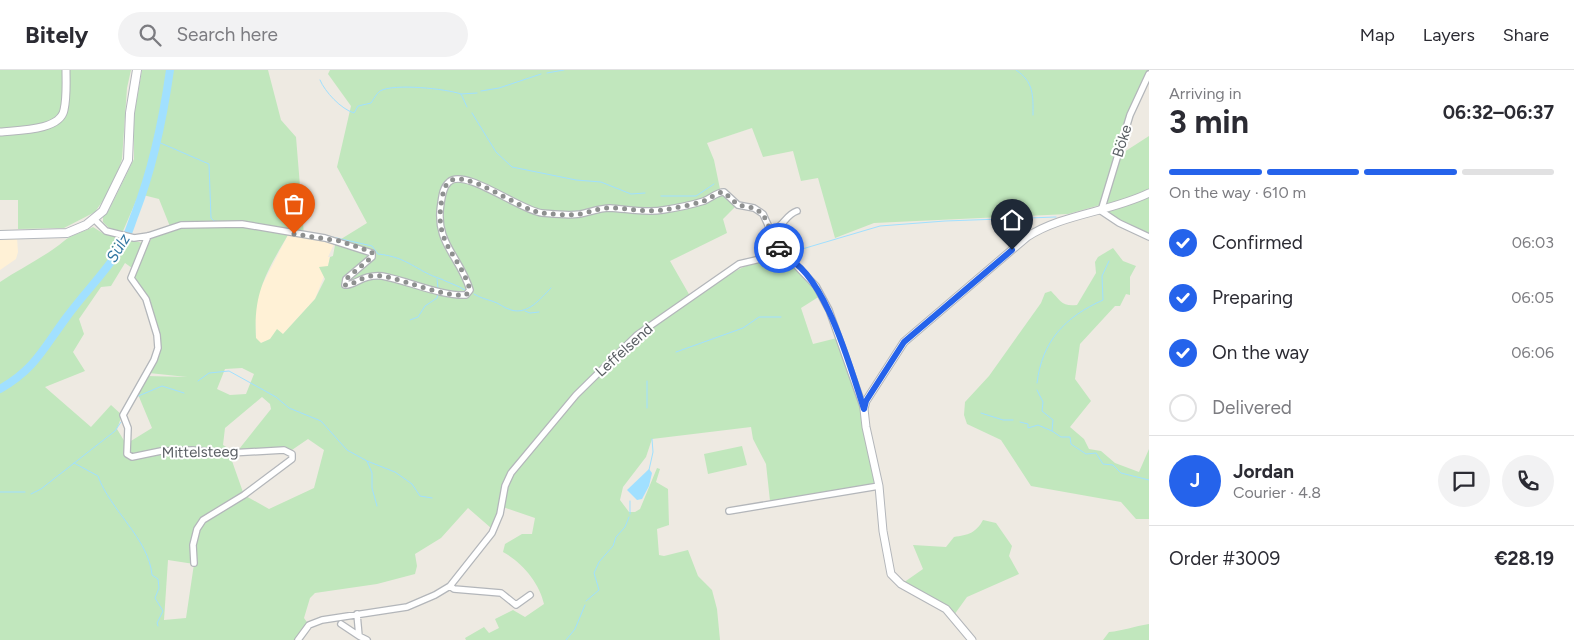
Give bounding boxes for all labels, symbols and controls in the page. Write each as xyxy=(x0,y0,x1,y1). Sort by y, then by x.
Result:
search box xyxy=(118,12,468,57)
text: Bitely xyxy=(25,20,88,49)
icon: search xyxy=(136,21,164,49)
text: Search here xyxy=(176,23,278,46)
text: Map xyxy=(1360,24,1395,46)
text: Layers xyxy=(1423,24,1475,46)
text: Share xyxy=(1503,24,1549,46)
text: Arriving in xyxy=(1169,84,1241,103)
text: 06:32–06:37 xyxy=(1443,101,1554,124)
text: 3 min xyxy=(1169,103,1249,141)
street label: Böke xyxy=(1109,123,1135,159)
pin xyxy=(273,183,315,234)
text: On the way · 610 m xyxy=(1169,183,1306,202)
icon: bag xyxy=(280,190,308,218)
pin xyxy=(991,199,1033,250)
icon: home xyxy=(998,206,1026,234)
courier xyxy=(754,223,804,273)
icon: check xyxy=(1169,229,1197,257)
water label: Sülz xyxy=(102,230,134,266)
text: Confirmed xyxy=(1212,231,1303,254)
text: 06:03 xyxy=(1512,233,1554,252)
icon: car xyxy=(765,234,793,262)
icon: check xyxy=(1169,284,1197,312)
text: Preparing xyxy=(1212,286,1293,309)
text: 06:05 xyxy=(1511,288,1554,307)
street label: Leffelsend xyxy=(592,320,656,380)
icon: check xyxy=(1169,339,1197,367)
text: On the way xyxy=(1212,341,1309,364)
text: 06:06 xyxy=(1511,343,1554,362)
text: Delivered xyxy=(1212,396,1292,419)
street label: Mittelsteeg xyxy=(161,442,239,462)
button: chat xyxy=(1438,455,1490,507)
button: phone xyxy=(1502,455,1554,507)
text: Jordan xyxy=(1233,460,1294,483)
text: J xyxy=(1190,469,1200,492)
text: Courier · 4.8 xyxy=(1233,483,1321,502)
text: Order #3009 xyxy=(1169,547,1280,570)
text: €28.19 xyxy=(1494,547,1554,570)

